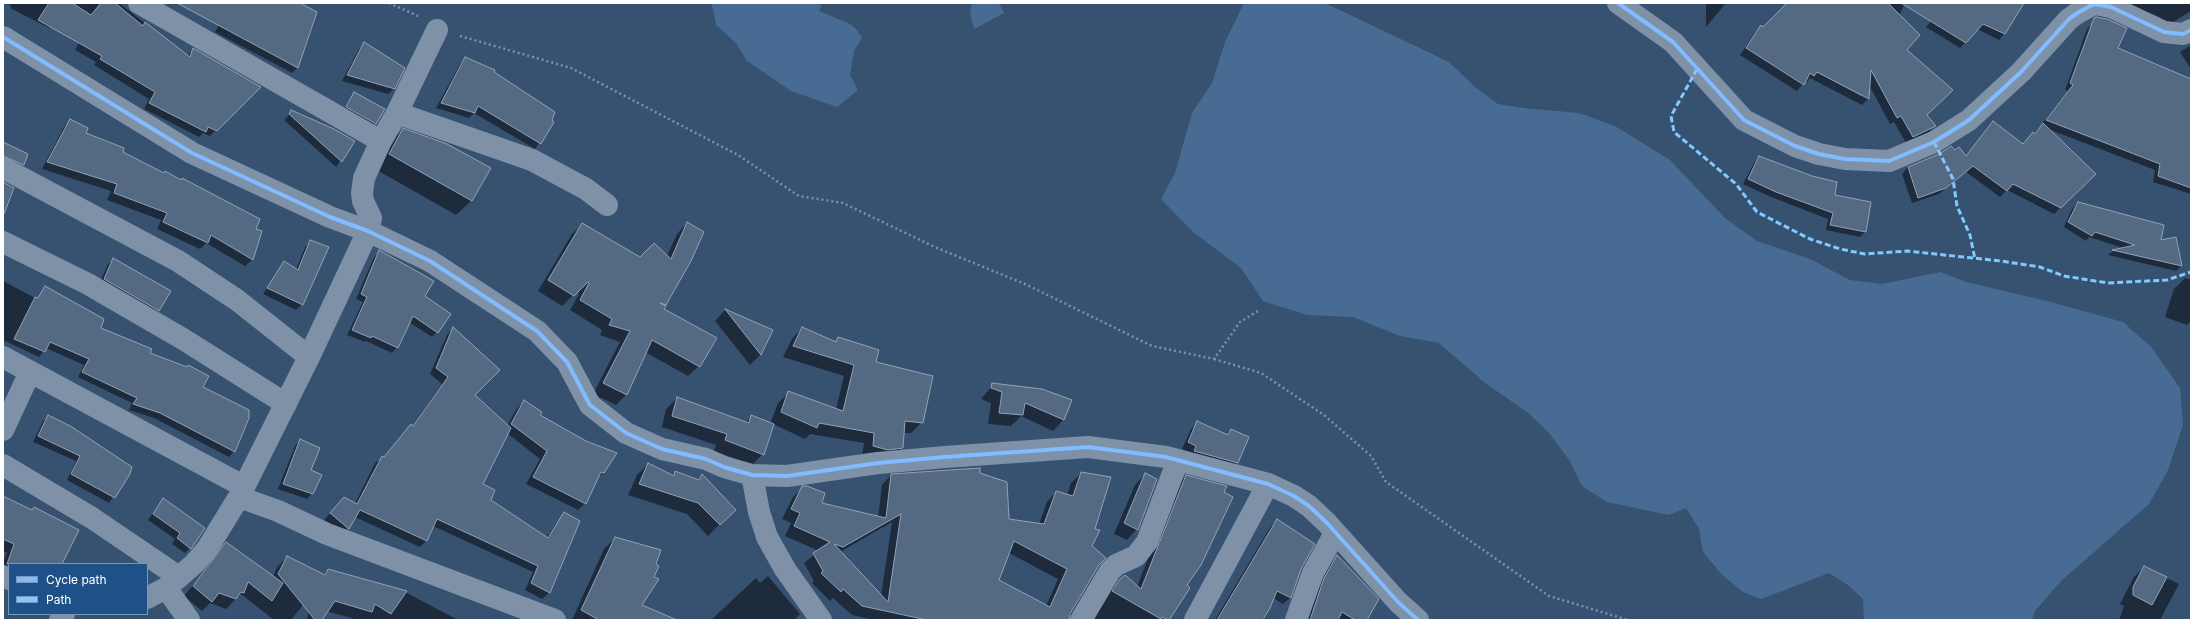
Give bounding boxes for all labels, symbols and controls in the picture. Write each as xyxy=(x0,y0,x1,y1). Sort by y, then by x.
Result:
legend xyxy=(8,563,148,615)
text: Cycle path xyxy=(46,572,107,587)
text: Path xyxy=(46,592,71,607)

